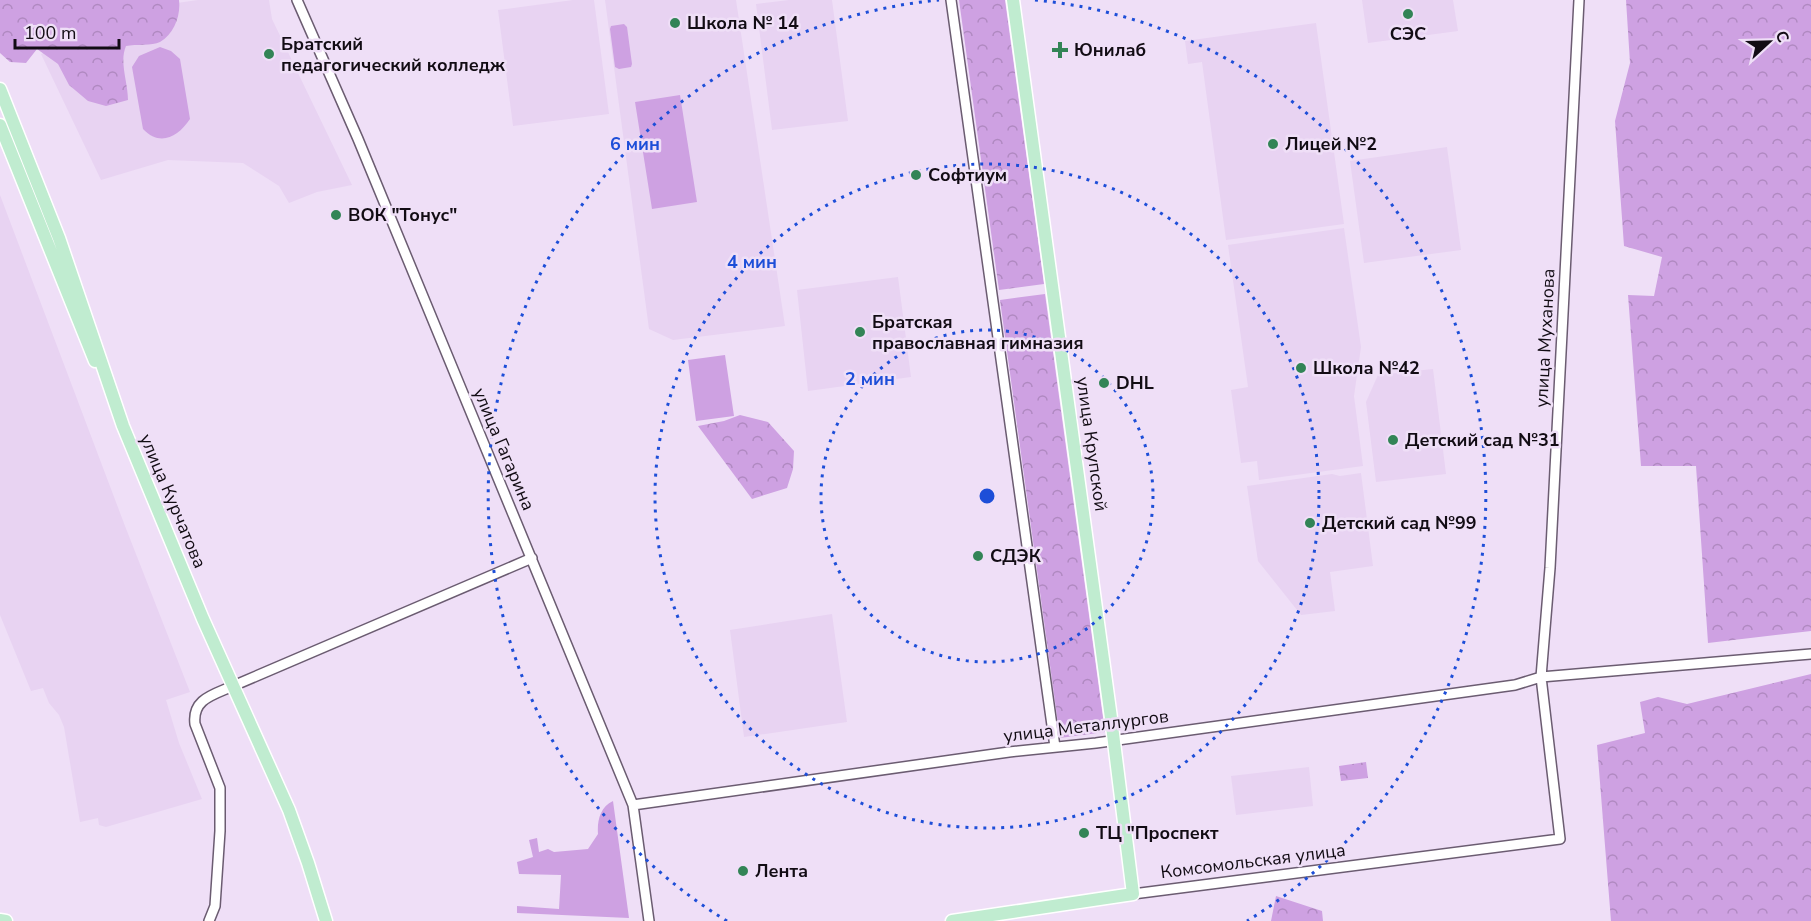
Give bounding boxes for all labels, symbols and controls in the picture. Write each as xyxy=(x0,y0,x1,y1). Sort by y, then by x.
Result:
marker: СЭС xyxy=(1401,7,1415,21)
place label: Школа № 14 xyxy=(687,11,799,35)
scale bar xyxy=(15,12,118,50)
north arrow xyxy=(1739,12,1799,72)
marker: Школа № 14 xyxy=(668,16,682,30)
text: 100 m xyxy=(24,21,76,45)
place label: СЭС xyxy=(1390,22,1426,46)
text: С xyxy=(1770,28,1794,46)
place label: Братский педагогический колледж xyxy=(281,32,505,77)
place label: Юнилаб xyxy=(1074,38,1146,62)
marker: Юнилаб xyxy=(1051,41,1069,59)
marker: Братский педагогический колледж xyxy=(262,47,276,61)
text: 6 мин xyxy=(610,132,660,156)
place label: Лицей №2 xyxy=(1285,132,1377,156)
marker: Лицей №2 xyxy=(1266,137,1280,151)
place label: Софтиум xyxy=(928,163,1007,187)
marker: Софтиум xyxy=(909,168,923,182)
place label: ВОК "Тонус" xyxy=(348,203,457,227)
marker: ВОК "Тонус" xyxy=(329,208,343,222)
text: 4 мин xyxy=(727,250,777,274)
street label: улица Муханова xyxy=(1529,268,1561,408)
place label: Братская православная гимназия xyxy=(872,310,1083,355)
marker: Братская православная гимназия xyxy=(853,325,867,339)
place label: Школа №42 xyxy=(1313,356,1420,380)
marker: Школа №42 xyxy=(1294,361,1308,375)
text: 2 мин xyxy=(845,367,895,391)
place label: DHL xyxy=(1116,371,1154,395)
street label: улица Крупской xyxy=(1071,375,1113,513)
marker: DHL xyxy=(1097,376,1111,390)
street label: улица Гагарина xyxy=(467,384,541,514)
place label: Детский сад №31 xyxy=(1405,428,1560,452)
street label: улица Курчатова xyxy=(134,430,212,572)
marker: Детский сад №31 xyxy=(1386,433,1400,447)
centre of rings xyxy=(977,486,997,506)
place label: Детский сад №99 xyxy=(1322,511,1477,535)
marker: Детский сад №99 xyxy=(1303,516,1317,530)
place label: СДЭК xyxy=(990,544,1042,568)
marker: СДЭК xyxy=(971,549,985,563)
street label: улица Металлургов xyxy=(1002,704,1170,748)
place label: ТЦ "Проспект xyxy=(1096,821,1219,845)
marker: ТЦ "Проспект xyxy=(1077,826,1091,840)
street label: Комсомольская улица xyxy=(1159,838,1347,884)
place label: Лента xyxy=(755,859,808,883)
marker: Лента xyxy=(736,864,750,878)

